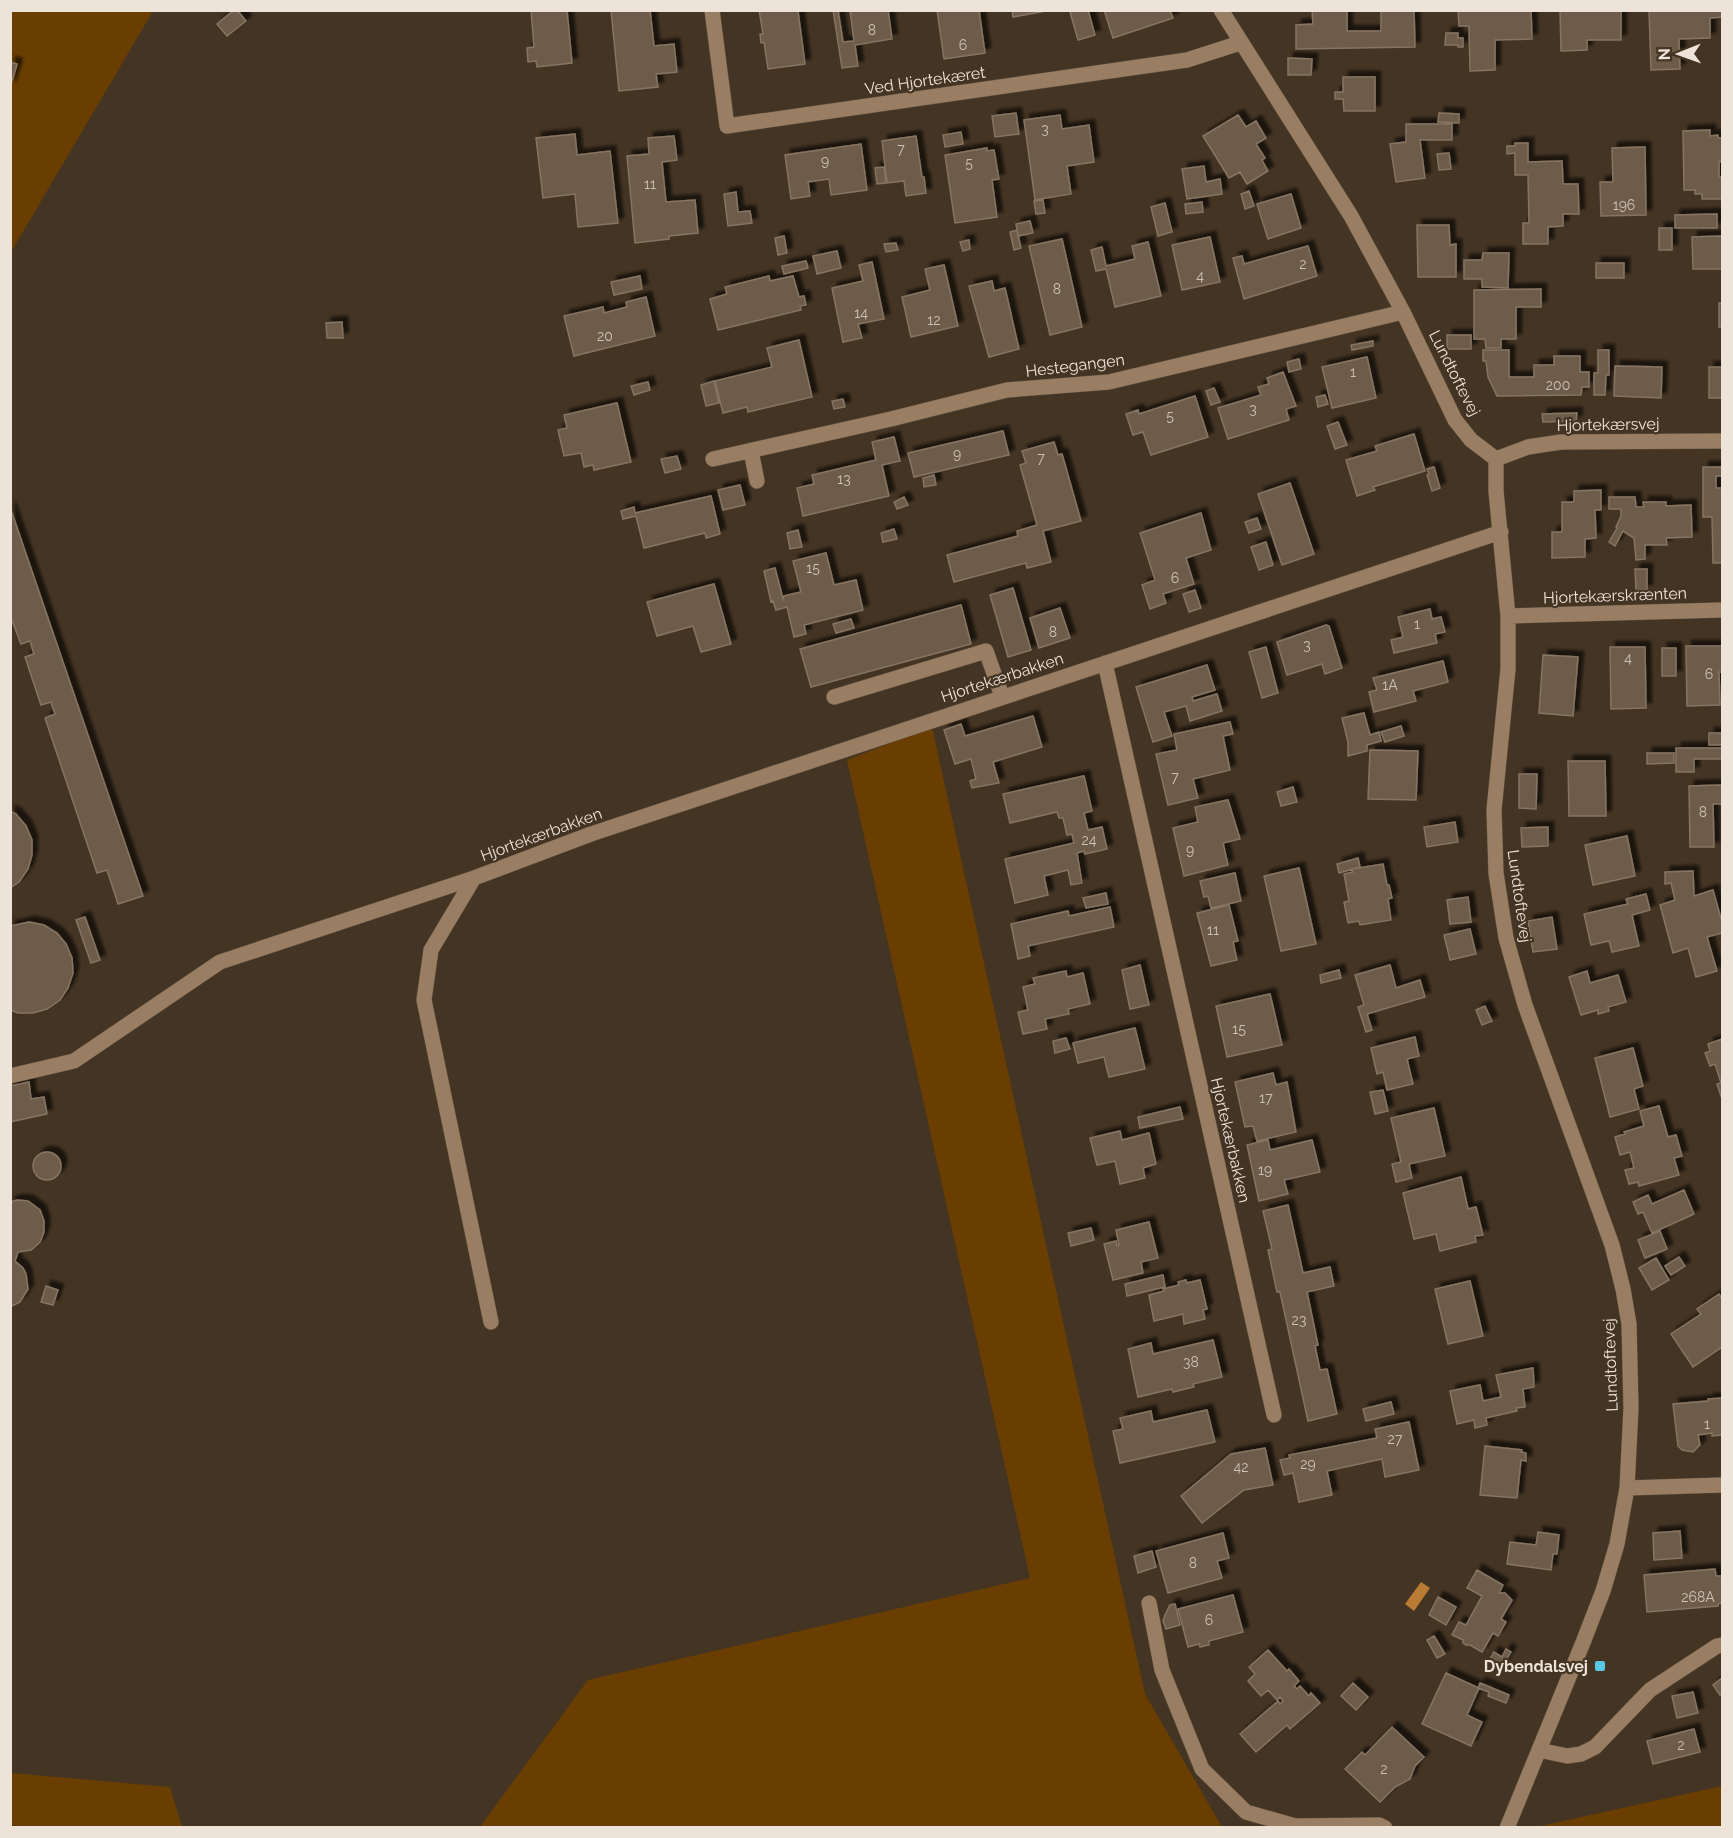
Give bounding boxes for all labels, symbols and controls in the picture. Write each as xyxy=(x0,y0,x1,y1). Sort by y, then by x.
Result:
house number: 8 xyxy=(868,22,876,38)
north arrow xyxy=(1649,24,1709,84)
house number: 6 xyxy=(959,37,967,53)
text: N xyxy=(1655,48,1674,61)
street label: Ved Hjortekæret xyxy=(863,63,987,98)
house number: 3 xyxy=(1041,121,1049,137)
house number: 7 xyxy=(897,141,905,157)
house number: 9 xyxy=(821,153,829,169)
house number: 5 xyxy=(965,155,973,171)
house number: 11 xyxy=(644,176,656,192)
house number: 196 xyxy=(1613,197,1635,213)
house number: 2 xyxy=(1299,256,1307,272)
house number: 4 xyxy=(1196,268,1204,284)
house number: 8 xyxy=(1053,281,1061,297)
house number: 14 xyxy=(854,305,868,321)
house number: 12 xyxy=(927,312,941,328)
street label: Lundtoftevej xyxy=(1425,327,1484,419)
house number: 20 xyxy=(597,328,613,344)
street label: Hestegangen xyxy=(1024,350,1126,381)
house number: 1 xyxy=(1350,364,1356,380)
house number: 200 xyxy=(1546,377,1570,393)
house number: 3 xyxy=(1249,401,1257,417)
house number: 5 xyxy=(1166,408,1174,424)
street label: Hjortekærsvej xyxy=(1556,414,1660,435)
house number: 9 xyxy=(953,446,961,462)
house number: 7 xyxy=(1037,450,1045,466)
house number: 13 xyxy=(837,471,851,487)
house number: 15 xyxy=(806,560,820,576)
house number: 6 xyxy=(1171,570,1179,586)
street label: Hjortekærskrænten xyxy=(1543,583,1687,608)
house number: 1 xyxy=(1414,616,1420,632)
house number: 8 xyxy=(1049,624,1057,640)
house number: 3 xyxy=(1303,637,1311,653)
street label: Hjortekærbakken xyxy=(938,649,1066,706)
house number: 4 xyxy=(1624,650,1632,666)
house number: 6 xyxy=(1705,666,1713,682)
house number: 1A xyxy=(1382,677,1398,693)
house number: 7 xyxy=(1171,769,1179,785)
street label: Hjortekærbakken xyxy=(478,804,605,865)
house number: 8 xyxy=(1699,804,1707,820)
house number: 24 xyxy=(1082,832,1097,848)
house number: 9 xyxy=(1186,842,1194,858)
street label: Lundtoftevej xyxy=(1504,848,1535,944)
house number: 11 xyxy=(1207,922,1219,938)
house number: 15 xyxy=(1232,1021,1246,1037)
street label: Hjortekærbakken xyxy=(1207,1076,1254,1205)
house number: 17 xyxy=(1259,1090,1273,1106)
house number: 19 xyxy=(1258,1162,1272,1178)
house number: 23 xyxy=(1292,1312,1306,1328)
street label: Lundtoftevej xyxy=(1599,1318,1622,1412)
house number: 38 xyxy=(1183,1354,1199,1370)
house number: 1 xyxy=(1704,1416,1710,1432)
house number: 27 xyxy=(1388,1431,1403,1447)
house number: 29 xyxy=(1300,1456,1316,1472)
house number: 42 xyxy=(1234,1459,1248,1475)
house number: 8 xyxy=(1189,1555,1197,1571)
house number: 268A xyxy=(1681,1589,1715,1605)
house number: 6 xyxy=(1205,1612,1213,1628)
place label: Dybendalsvej xyxy=(1484,1657,1588,1676)
marker: Dybendalsvej xyxy=(1593,1659,1607,1673)
house number: 2 xyxy=(1677,1737,1685,1753)
house number: 2 xyxy=(1380,1761,1388,1777)

